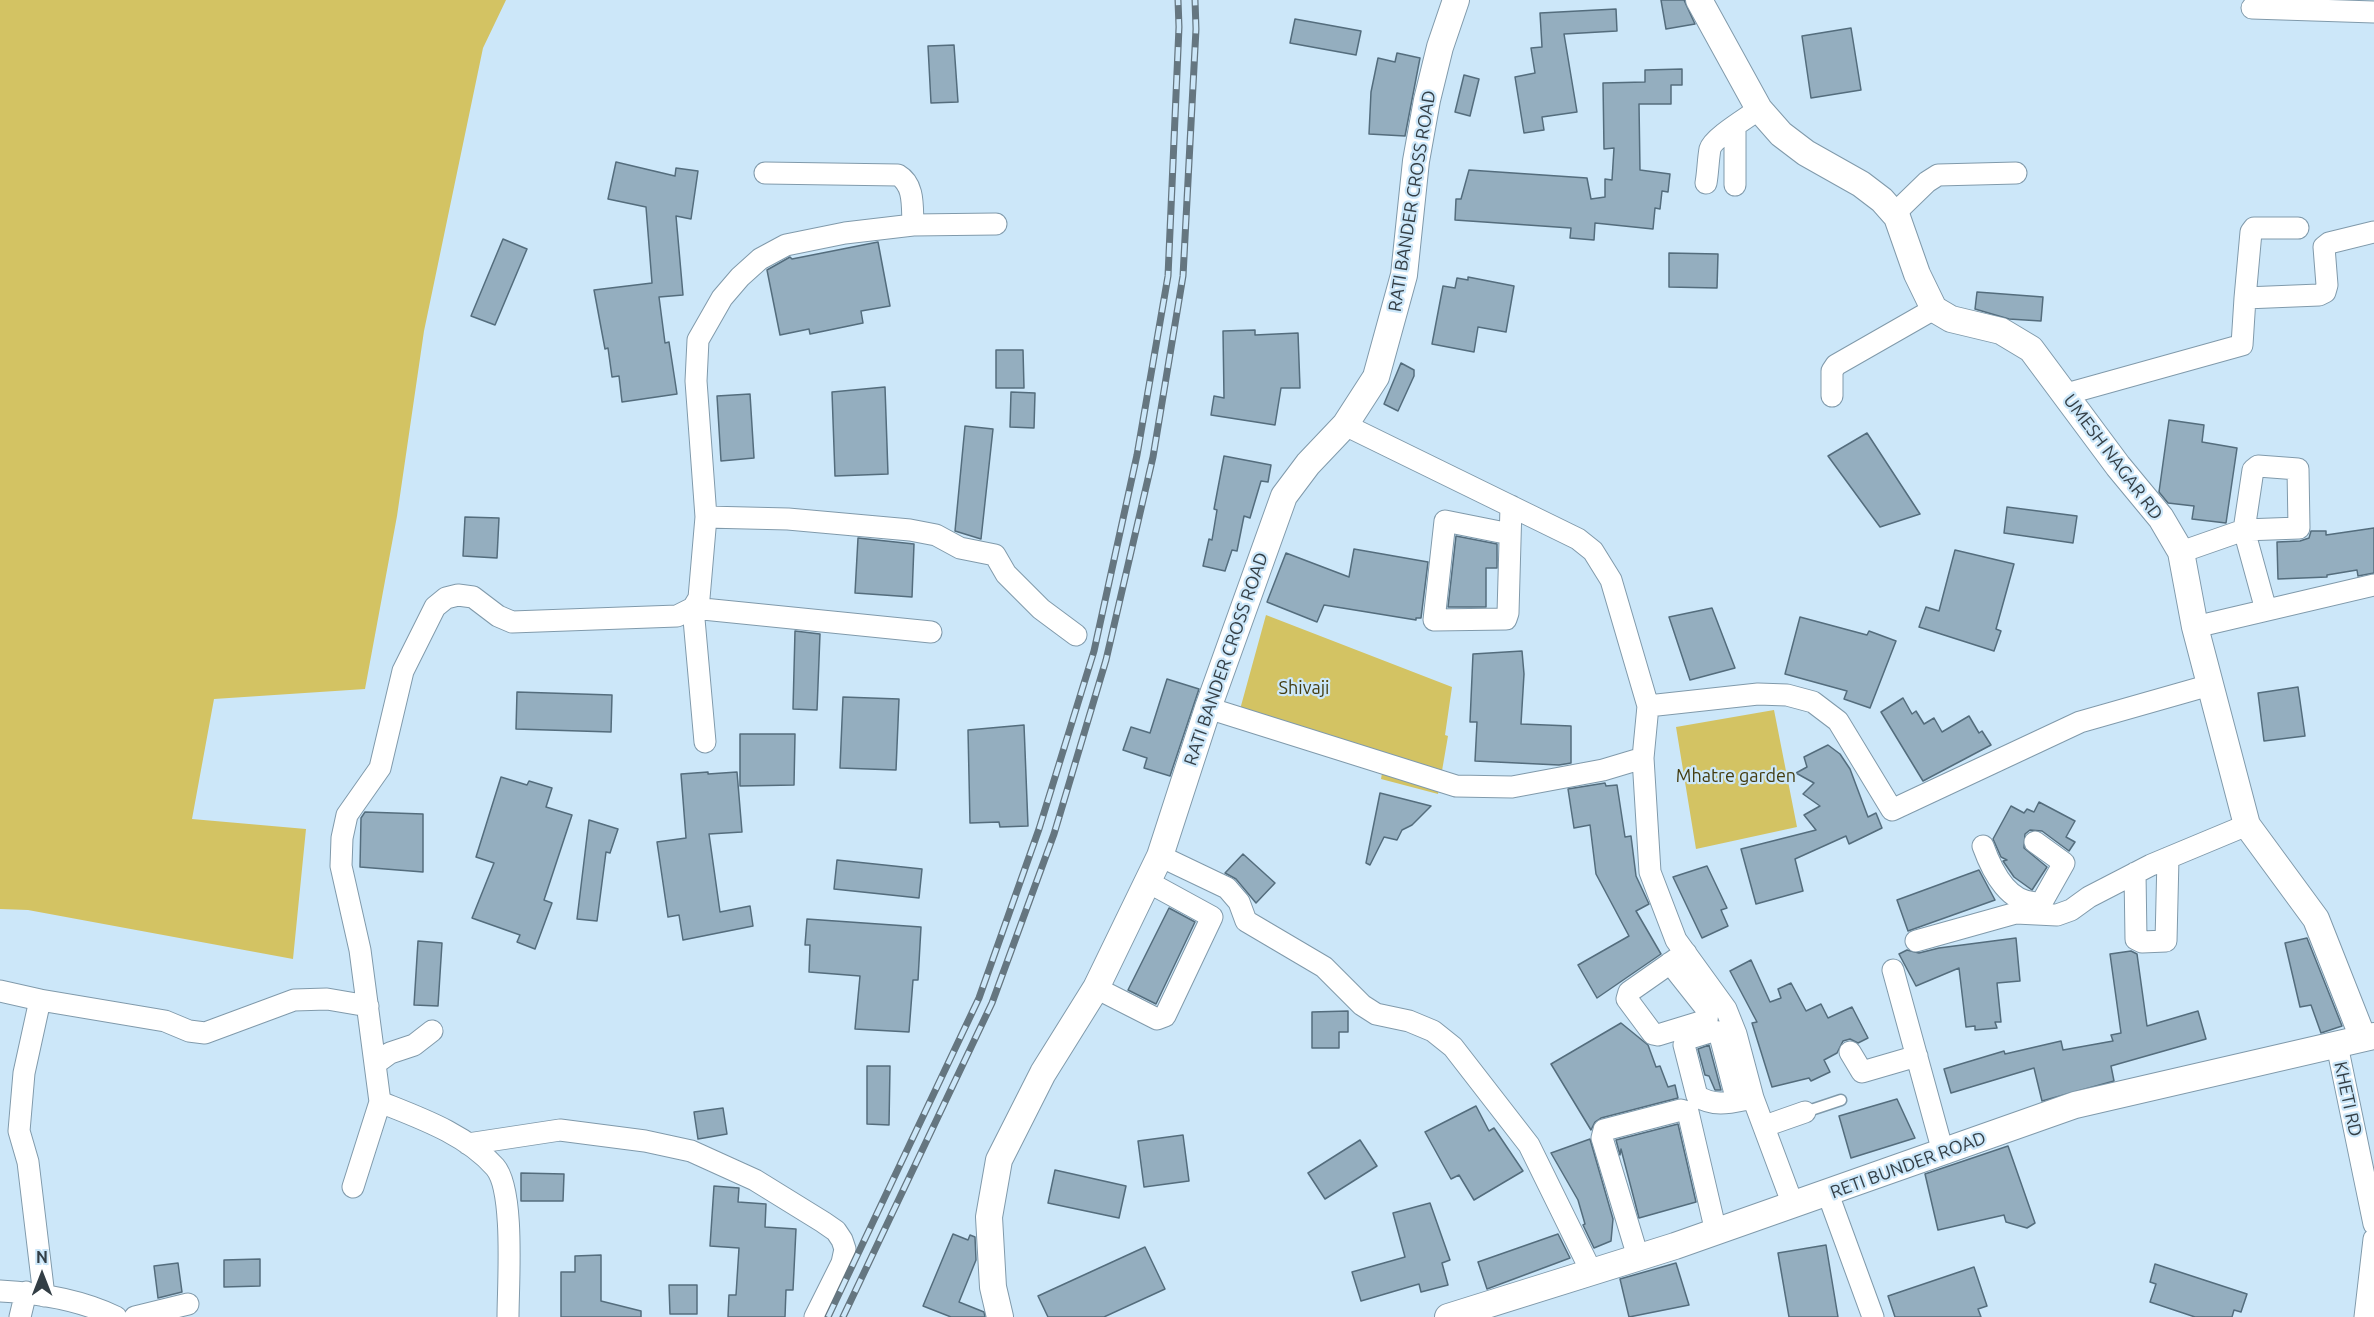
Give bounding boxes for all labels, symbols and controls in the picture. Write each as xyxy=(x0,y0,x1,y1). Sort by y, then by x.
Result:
street label: RATI BANDER CROSS ROAD xyxy=(1384,89,1440,313)
street label: UMESH NAGAR RD xyxy=(2059,390,2167,524)
street label: RATI BANDER CROSS ROAD xyxy=(1179,550,1273,768)
park label: Shivaji xyxy=(1279,677,1329,699)
park label: Mhatre garden xyxy=(1676,765,1796,787)
street label: KHETI RD xyxy=(2330,1059,2366,1139)
street label: RETI BUNDER ROAD xyxy=(1827,1127,1989,1203)
north arrow xyxy=(12,1245,72,1305)
text: N xyxy=(36,1248,48,1266)

